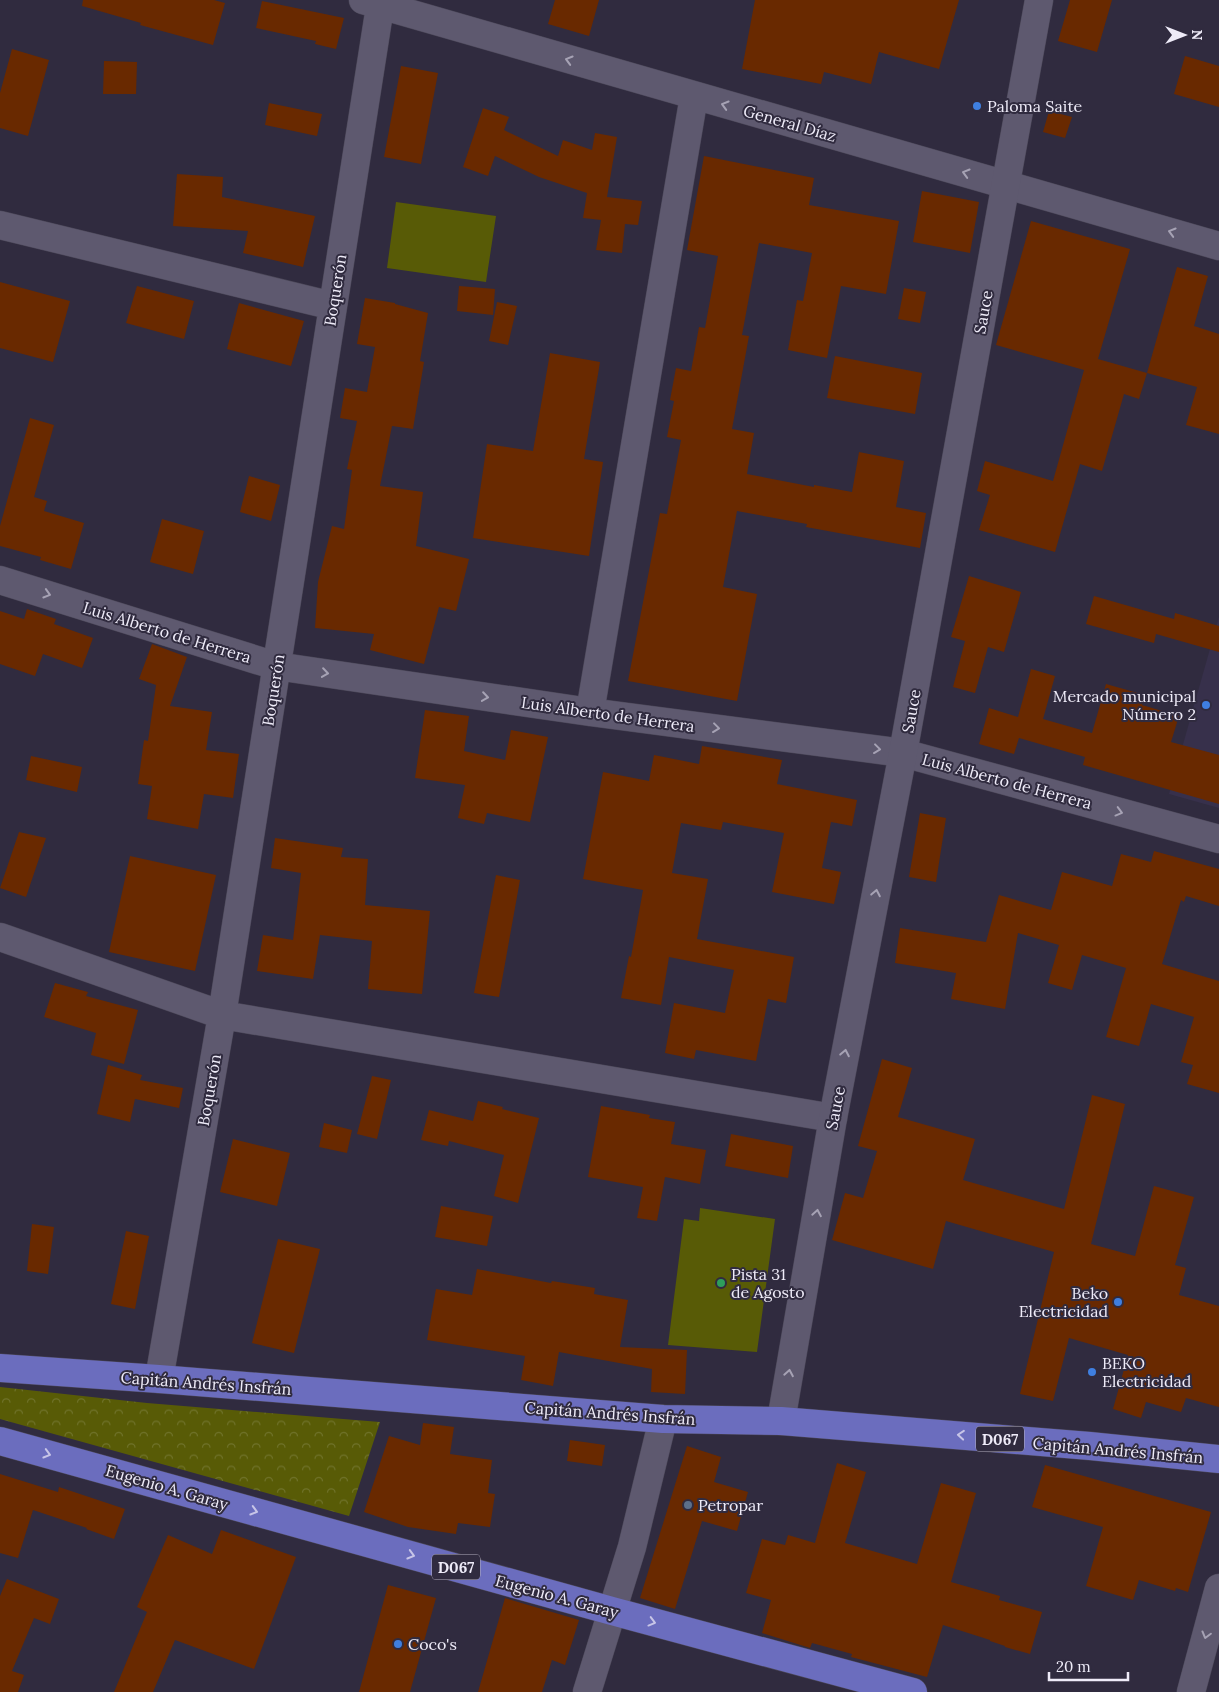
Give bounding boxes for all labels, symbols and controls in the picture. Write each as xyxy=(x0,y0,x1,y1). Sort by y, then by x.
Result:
north arrow xyxy=(1159,10,1209,60)
text: N xyxy=(1188,30,1206,41)
one-way arrow xyxy=(565,55,573,65)
place label: Paloma Saite xyxy=(987,96,1083,116)
one-way arrow xyxy=(721,100,730,110)
street label: General Díaz xyxy=(741,100,839,146)
marker: Paloma Saite xyxy=(971,100,983,112)
one-way arrow xyxy=(962,168,970,178)
one-way arrow xyxy=(1169,228,1177,238)
street label: Boquerón xyxy=(319,252,351,327)
street label: Sauce xyxy=(969,288,997,335)
one-way arrow xyxy=(42,589,50,599)
street label: Luis Alberto de Herrera xyxy=(80,597,254,667)
street label: Boquerón xyxy=(257,652,289,727)
one-way arrow xyxy=(321,667,329,678)
place label: Mercado municipal Número 2 xyxy=(1053,686,1196,724)
street label: Sauce xyxy=(897,687,925,734)
one-way arrow xyxy=(481,691,490,701)
street label: Luis Alberto de Herrera xyxy=(520,692,696,736)
marker: Mercado municipal Número 2 xyxy=(1200,699,1212,711)
one-way arrow xyxy=(711,723,720,733)
one-way arrow xyxy=(873,744,881,754)
street label: Luis Alberto de Herrera xyxy=(920,749,1094,813)
one-way arrow xyxy=(1115,806,1124,817)
one-way arrow xyxy=(870,889,881,898)
one-way arrow xyxy=(840,1048,850,1057)
street label: Boquerón xyxy=(193,1052,225,1128)
street label: Sauce xyxy=(821,1084,849,1131)
one-way arrow xyxy=(811,1208,821,1217)
place label: Pista 31 de Agosto xyxy=(731,1264,805,1302)
marker: Pista 31 de Agosto xyxy=(715,1277,727,1289)
place label: Beko Electricidad xyxy=(1019,1283,1108,1321)
marker: Beko Electricidad xyxy=(1112,1296,1124,1308)
place label: BEKO Electricidad xyxy=(1102,1353,1192,1391)
marker: BEKO Electricidad xyxy=(1086,1366,1098,1378)
street label: Capitán Andrés Insfrán xyxy=(120,1367,292,1399)
one-way arrow xyxy=(784,1368,794,1377)
street label: Capitán Andrés Insfrán xyxy=(524,1397,696,1429)
road number: D067 xyxy=(976,1426,1024,1452)
one-way arrow xyxy=(957,1430,965,1441)
street label: Capitán Andrés Insfrán xyxy=(1032,1433,1204,1467)
one-way arrow xyxy=(43,1448,51,1459)
street label: Eugenio A. Garay xyxy=(103,1460,231,1514)
place label: Petropar xyxy=(698,1495,763,1515)
marker: Petropar xyxy=(682,1499,694,1511)
one-way arrow xyxy=(250,1506,258,1516)
one-way arrow xyxy=(406,1549,415,1560)
road number: D067 xyxy=(432,1554,480,1580)
street label: Eugenio A. Garay xyxy=(493,1570,621,1622)
one-way arrow xyxy=(647,1616,655,1626)
one-way arrow xyxy=(1202,1630,1212,1638)
place label: Coco's xyxy=(408,1634,457,1654)
marker: Coco's xyxy=(392,1638,404,1650)
scale bar xyxy=(1049,1650,1128,1682)
text: 20 m xyxy=(1056,1657,1091,1676)

